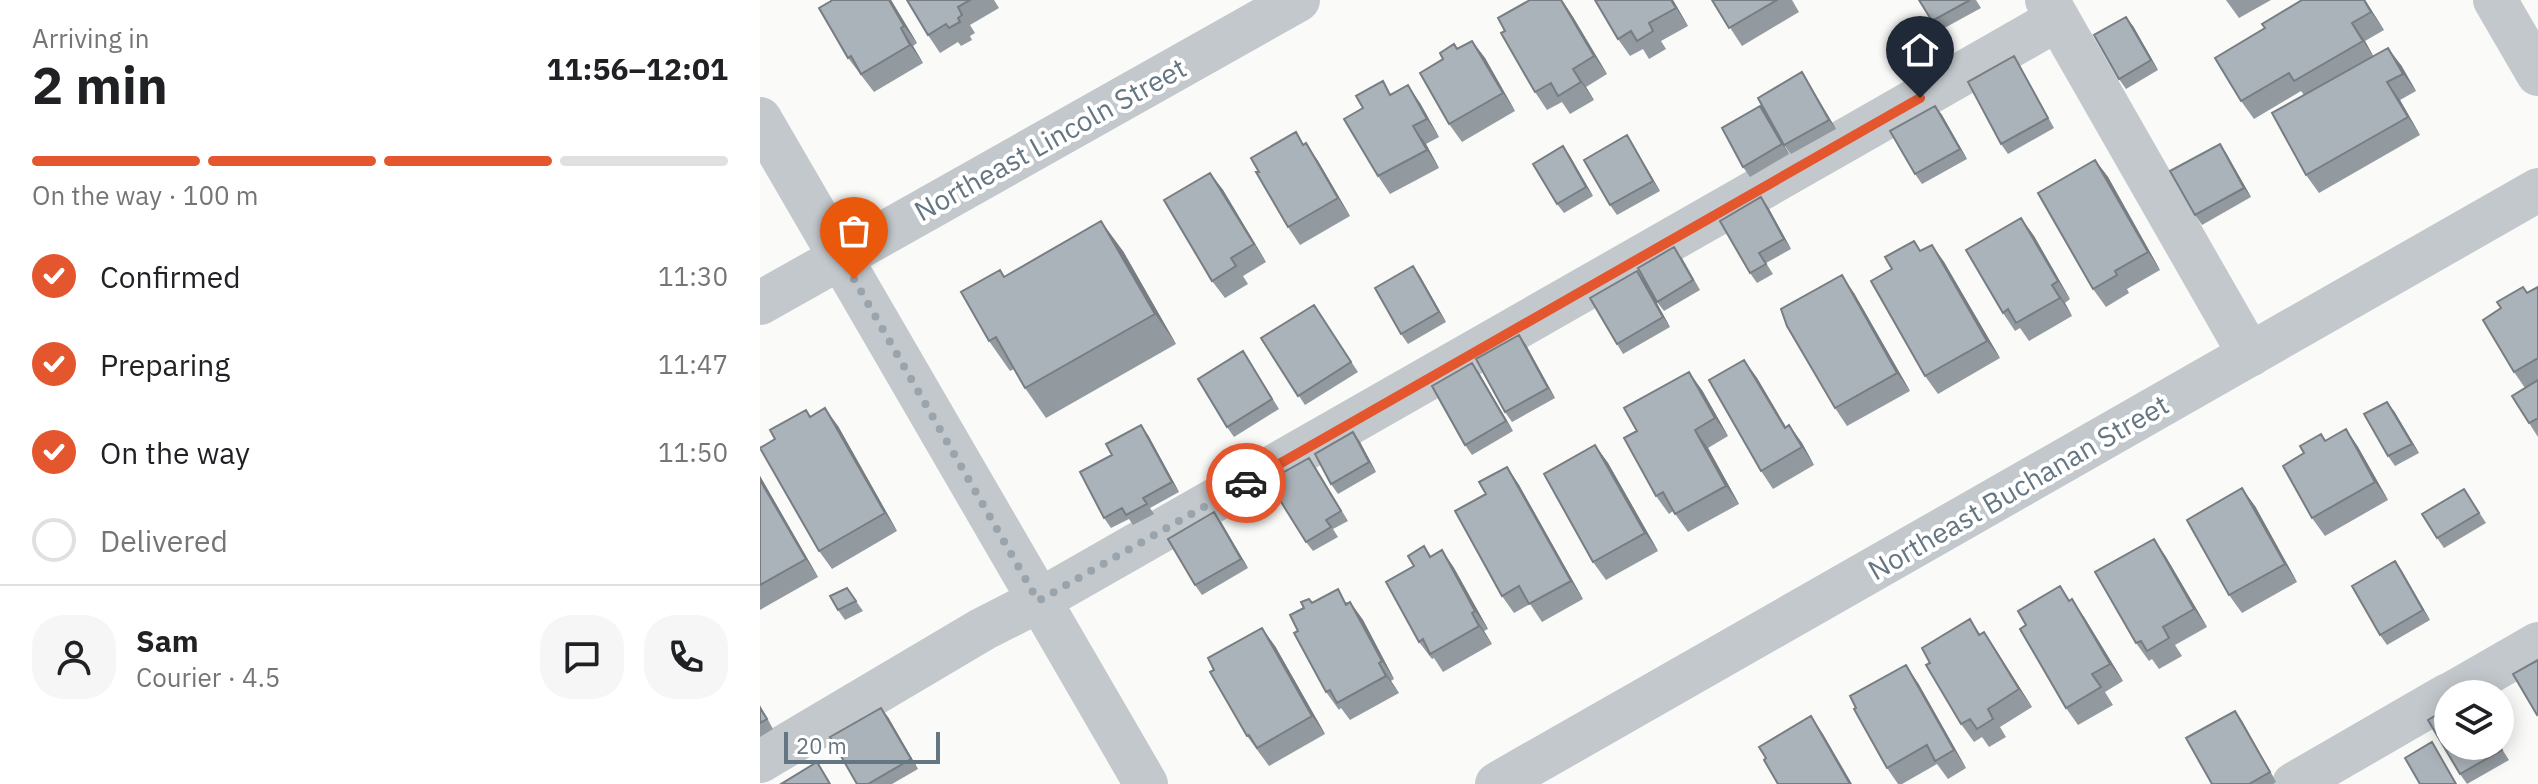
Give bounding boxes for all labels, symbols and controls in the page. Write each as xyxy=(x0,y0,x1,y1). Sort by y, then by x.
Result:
pin xyxy=(1886,16,1954,98)
text: Arriving in xyxy=(32,21,149,55)
icon: home xyxy=(1898,28,1942,72)
text: 11:56–12:01 xyxy=(547,49,728,88)
street label: Northeast Lincoln Street xyxy=(908,49,1192,229)
text: 2 min xyxy=(32,51,168,118)
text: On the way · 100 m xyxy=(32,178,258,212)
pin xyxy=(820,197,888,279)
icon: bag xyxy=(832,209,876,253)
icon: check xyxy=(32,254,76,298)
text: Confirmed xyxy=(100,257,241,296)
text: 11:30 xyxy=(658,259,728,293)
icon: check xyxy=(32,342,76,386)
text: Preparing xyxy=(100,345,230,384)
text: 11:47 xyxy=(658,347,728,381)
street label: Northeast Buchanan Street xyxy=(1861,386,2175,588)
icon: check xyxy=(32,430,76,474)
text: On the way xyxy=(100,433,250,472)
text: 11:50 xyxy=(658,435,728,469)
courier xyxy=(1206,443,1286,523)
icon: car xyxy=(1224,461,1268,505)
text: Delivered xyxy=(100,521,228,560)
button: person xyxy=(32,615,116,699)
button: chat xyxy=(540,615,624,699)
button: phone xyxy=(644,615,728,699)
text: Sam xyxy=(136,621,199,660)
text: Courier · 4.5 xyxy=(136,660,280,694)
map controls xyxy=(2434,680,2514,760)
button: layers xyxy=(2434,680,2514,760)
scale bar xyxy=(784,728,940,764)
text: 20 m xyxy=(796,731,847,760)

